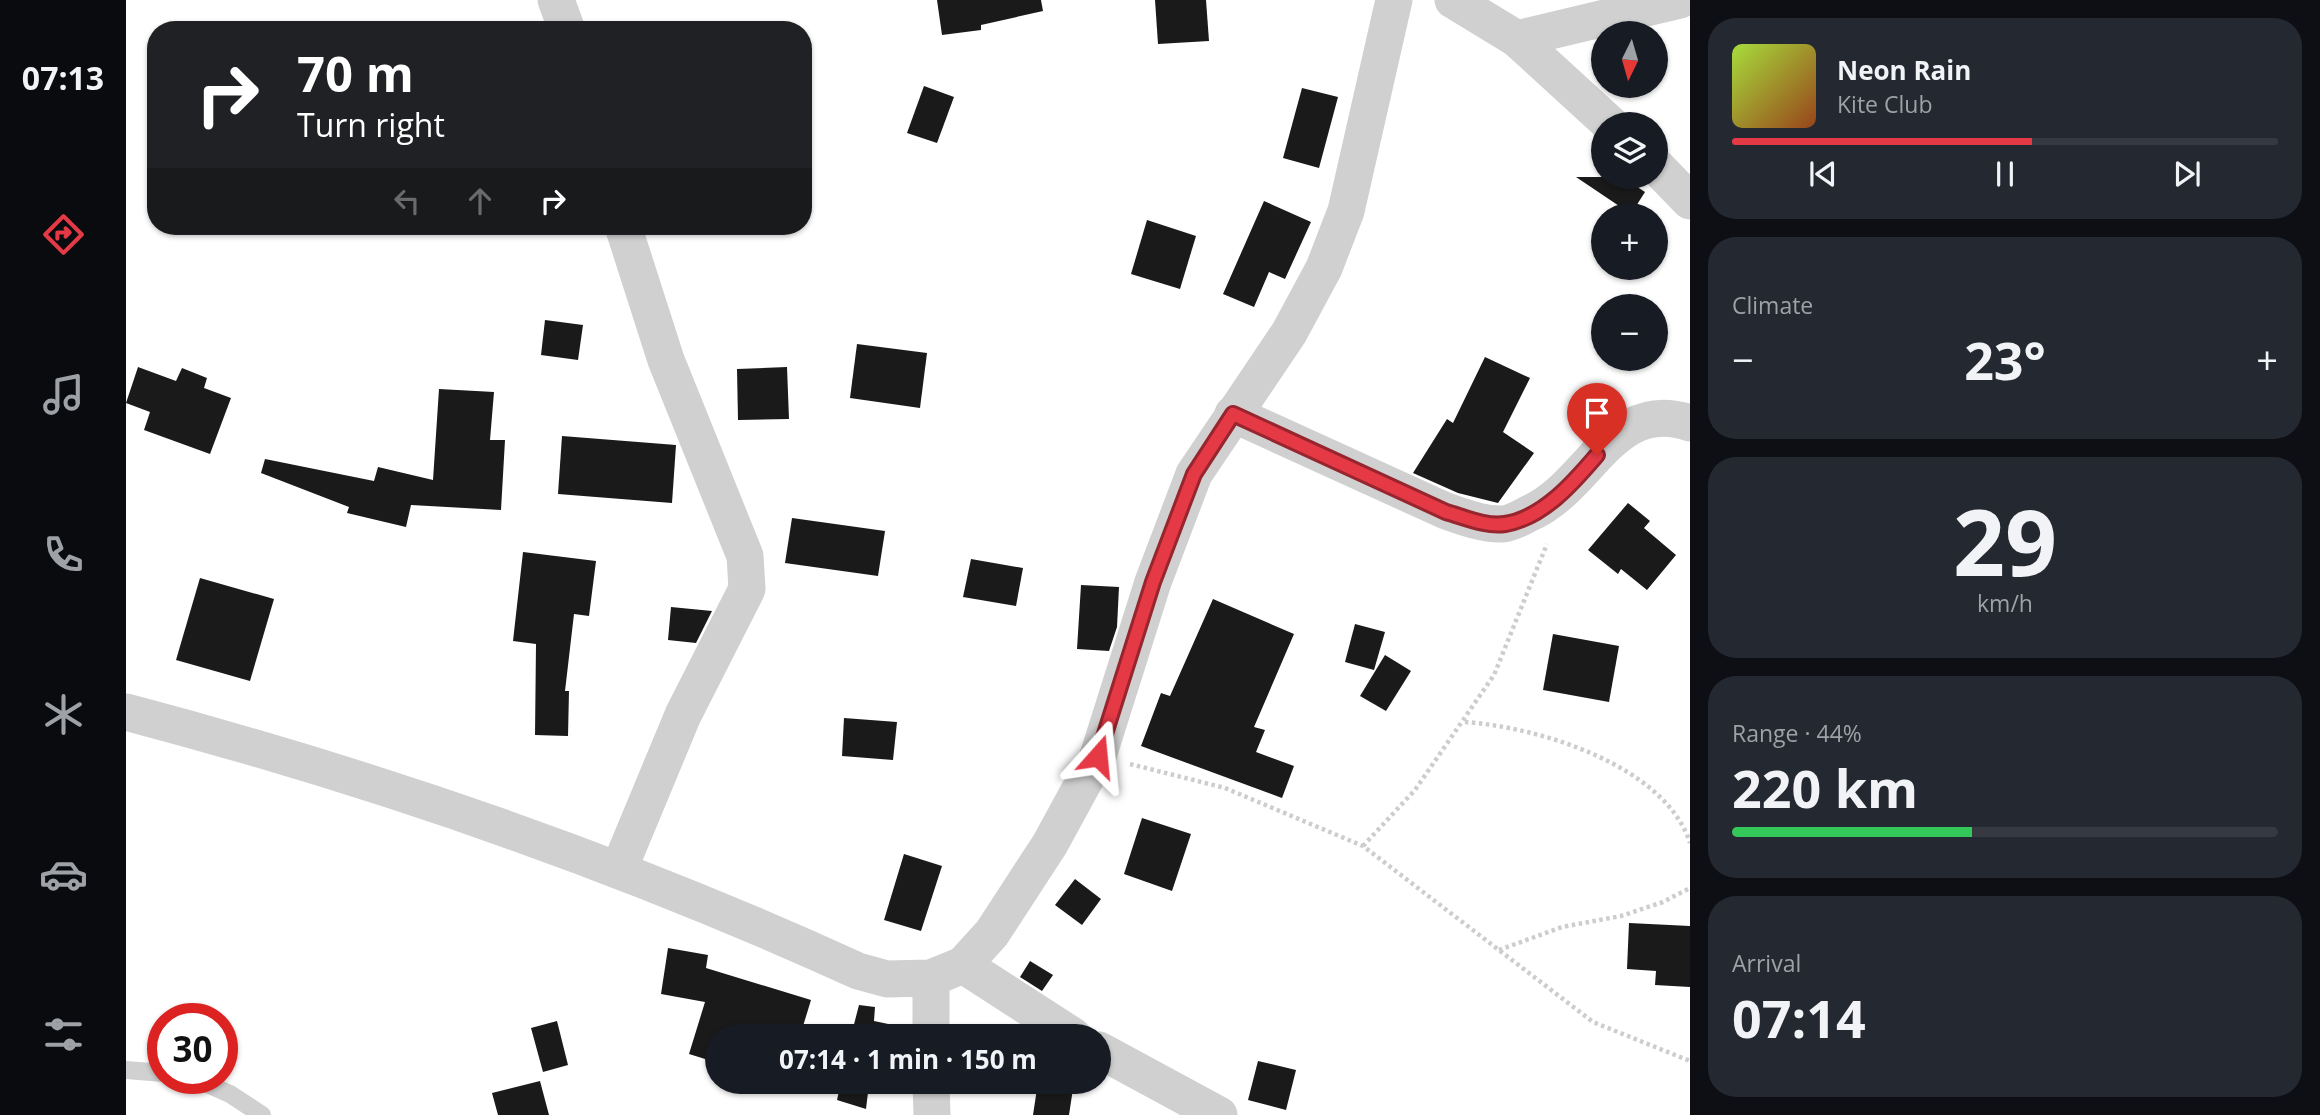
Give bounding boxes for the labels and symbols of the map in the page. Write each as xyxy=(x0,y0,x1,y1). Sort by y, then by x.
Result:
north arrow xyxy=(1591,21,1668,98)
pin xyxy=(1567,383,1627,455)
position arrow xyxy=(1061,719,1135,793)
speed limit sign: 30 xyxy=(147,1003,238,1094)

